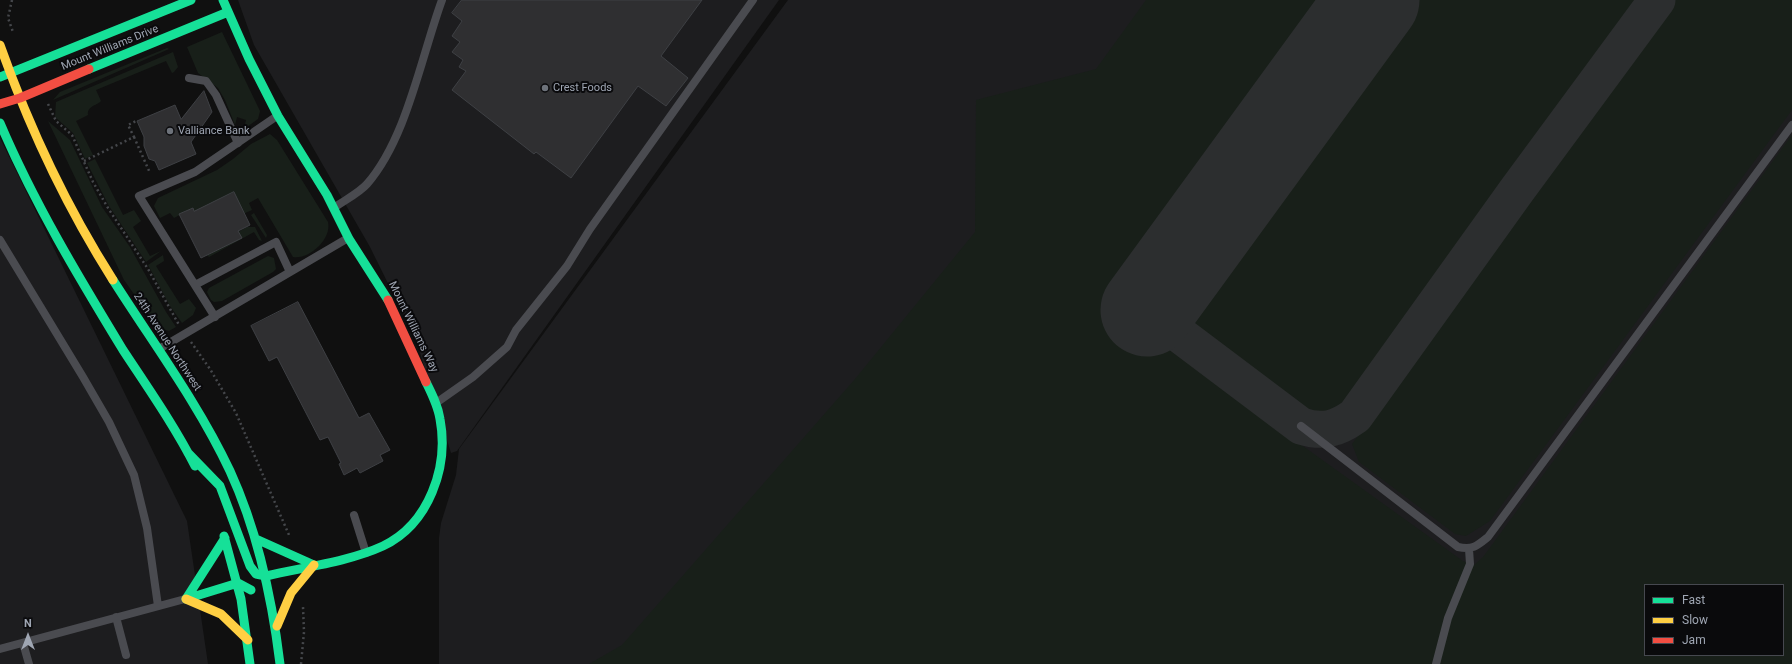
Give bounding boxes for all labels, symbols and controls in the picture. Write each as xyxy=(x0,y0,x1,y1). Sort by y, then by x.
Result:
street label: Mount Williams Drive xyxy=(60,22,160,74)
place label: Crest Foods xyxy=(553,81,612,95)
marker: Crest Foods xyxy=(540,83,550,93)
place label: Valliance Bank xyxy=(178,124,250,138)
marker: Valliance Bank xyxy=(165,126,175,136)
street label: Mount Williams Way xyxy=(385,279,441,375)
street label: 24th Avenue Northwest xyxy=(130,290,204,394)
legend xyxy=(1644,584,1784,656)
text: Fast xyxy=(1682,593,1705,607)
text: Slow xyxy=(1682,613,1708,627)
north arrow xyxy=(8,616,48,656)
text: N xyxy=(24,617,32,630)
text: Jam xyxy=(1682,633,1706,647)

